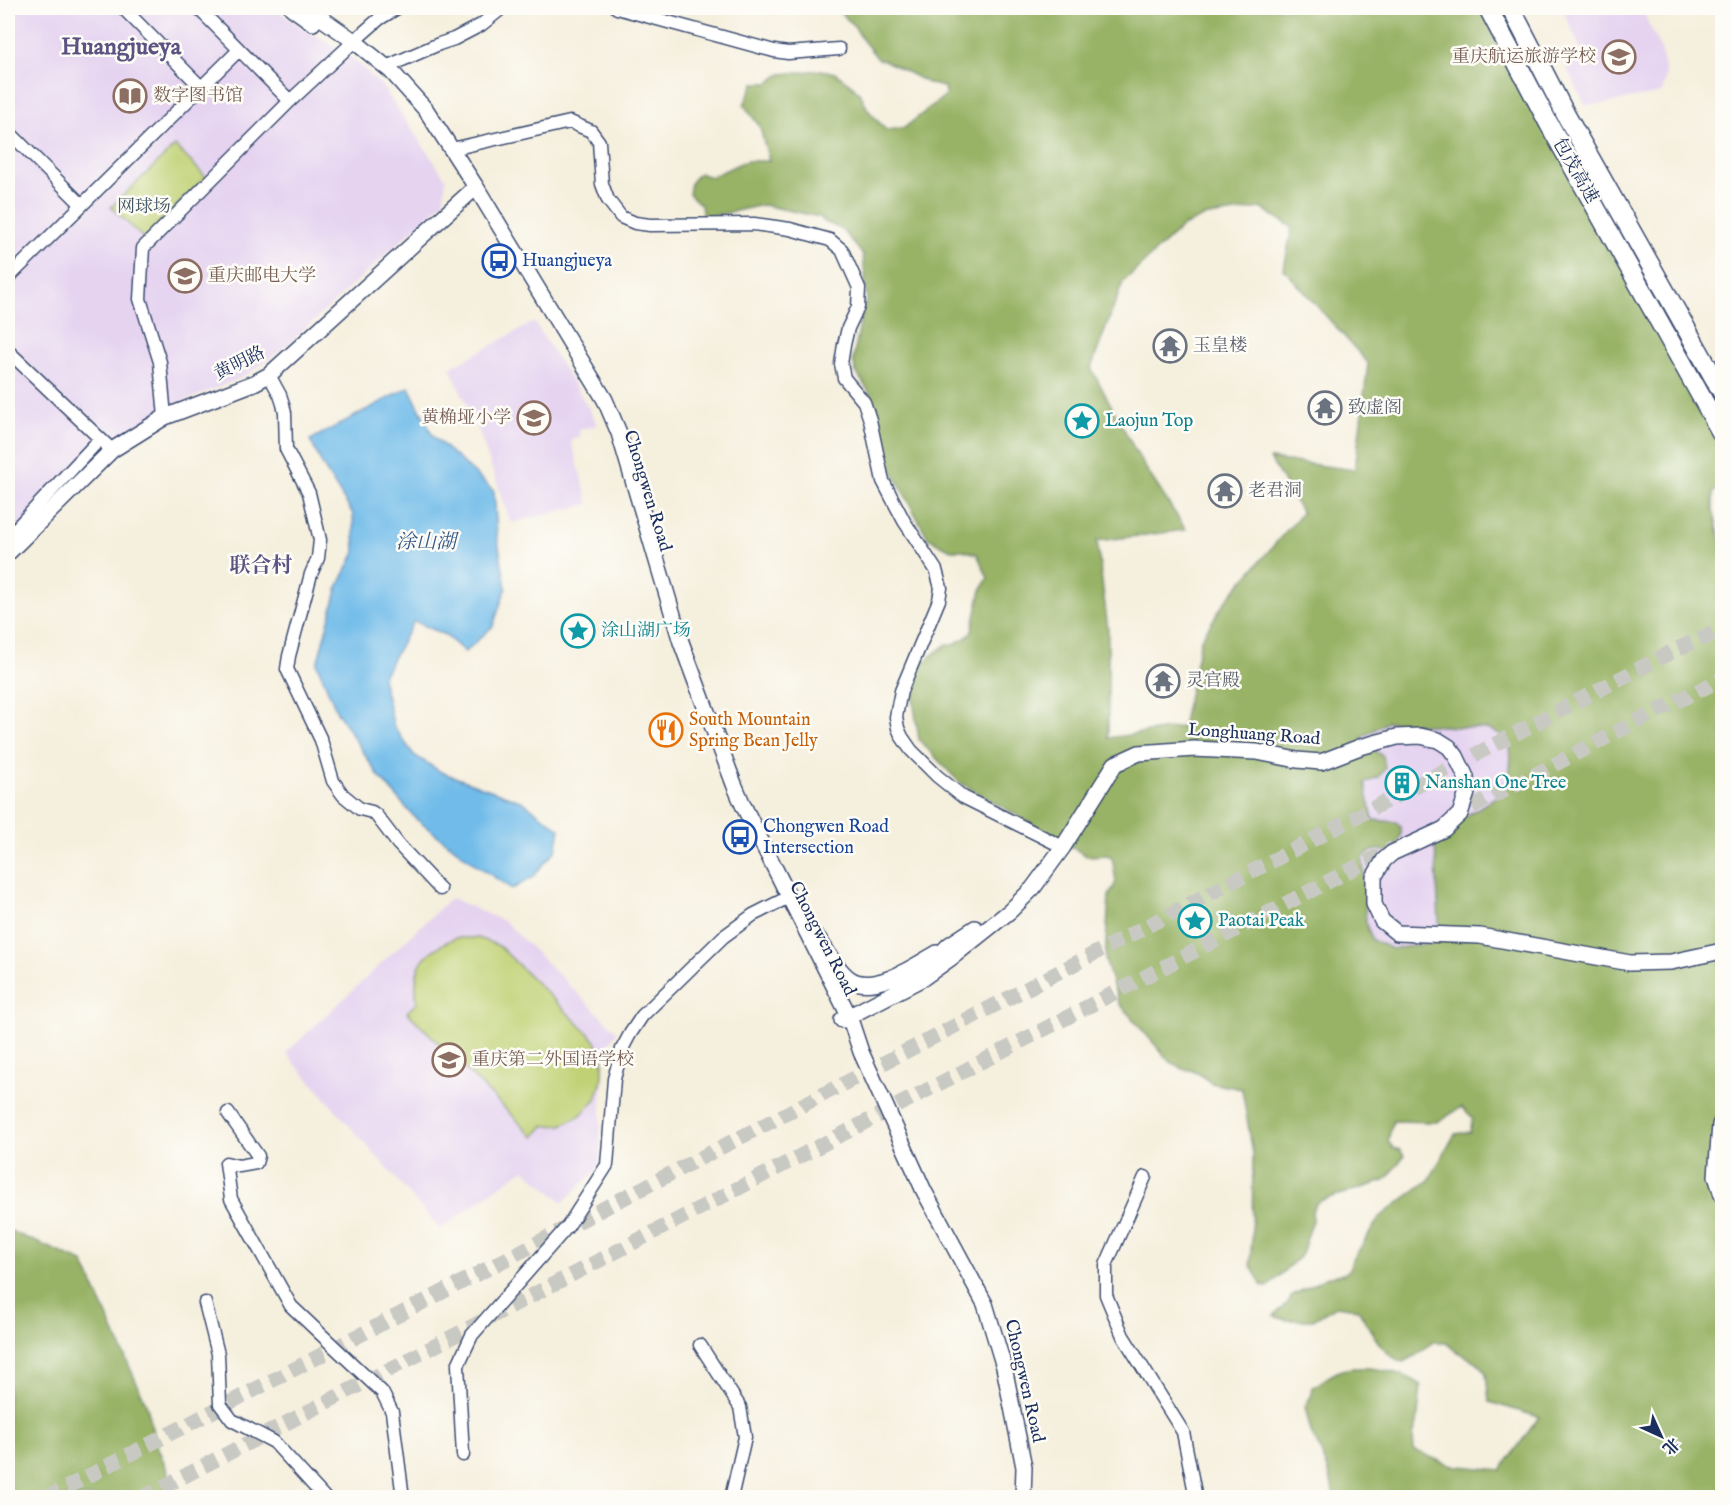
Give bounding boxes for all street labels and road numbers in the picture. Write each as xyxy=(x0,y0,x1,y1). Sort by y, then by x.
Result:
street label: 包茂高速 xyxy=(1547,134,1603,208)
street label: 黄明路 xyxy=(211,342,269,386)
street label: Chongwen Road xyxy=(618,427,677,555)
street label: Longhuang Road xyxy=(1187,719,1321,751)
street label: Chongwen Road xyxy=(783,878,861,1001)
street label: Chongwen Road xyxy=(999,1317,1049,1445)

